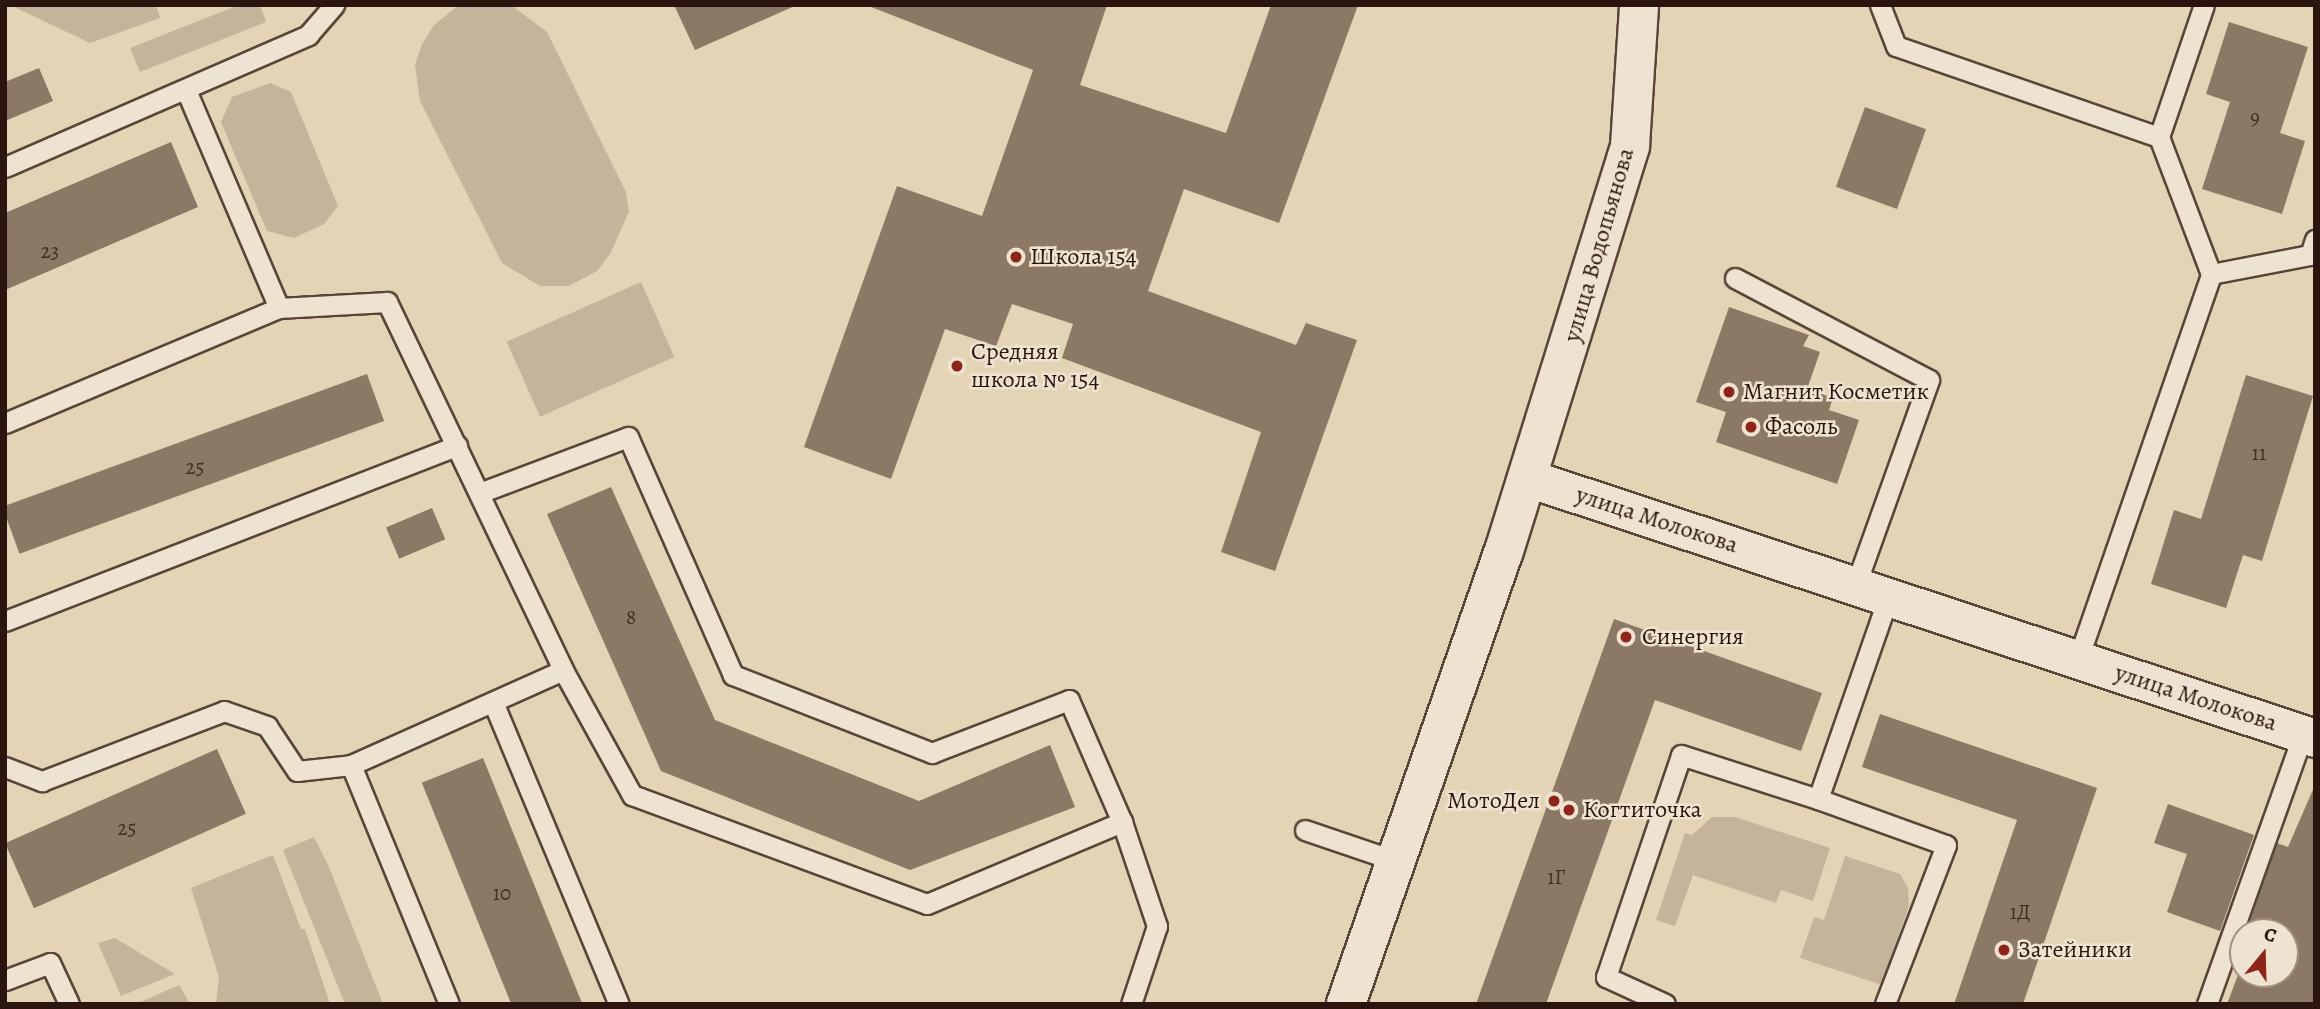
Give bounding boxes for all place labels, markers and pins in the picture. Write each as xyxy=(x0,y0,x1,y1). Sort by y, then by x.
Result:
place label: Школа 154 xyxy=(1030,243,1137,271)
marker: Школа 154 xyxy=(1008,249,1024,265)
place label: Средняя школа № 154 xyxy=(971,338,1099,394)
marker: Средняя школа № 154 xyxy=(949,358,965,374)
place label: Магнит Косметик xyxy=(1743,378,1929,406)
marker: Магнит Косметик xyxy=(1721,384,1737,400)
place label: Фасоль xyxy=(1765,413,1838,441)
marker: Фасоль xyxy=(1743,419,1759,435)
place label: Синергия xyxy=(1642,623,1744,651)
marker: Синергия xyxy=(1616,627,1636,647)
place label: МотоДел xyxy=(1447,787,1540,815)
marker: МотоДел xyxy=(1546,793,1562,809)
place label: Когтиточка xyxy=(1583,796,1702,824)
marker: Когтиточка xyxy=(1561,802,1577,818)
place label: Затейники xyxy=(2018,936,2132,964)
marker: Затейники xyxy=(1996,942,2012,958)

